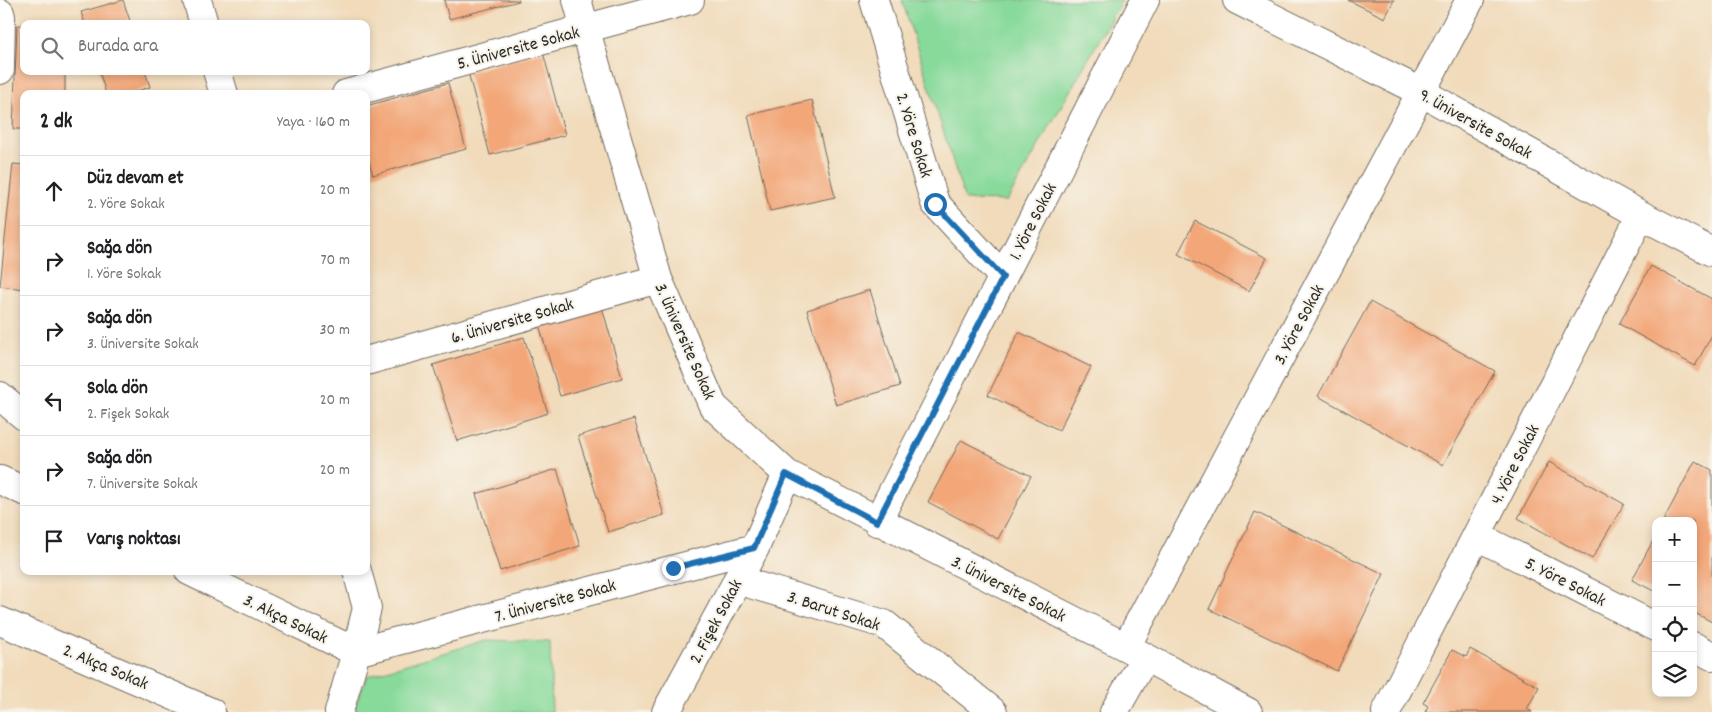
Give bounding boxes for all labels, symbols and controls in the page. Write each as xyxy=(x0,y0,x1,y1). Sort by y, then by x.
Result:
search box xyxy=(20,20,370,75)
street label: 5. Üniversite Sokak xyxy=(455,21,583,78)
icon: search xyxy=(38,34,66,62)
text: Burada ara xyxy=(78,34,158,61)
street label: 9. Üniversite Sokak xyxy=(1414,84,1536,167)
street label: 2. Yöre Sokak xyxy=(888,90,937,181)
text: 2 dk xyxy=(40,108,72,138)
text: Yaya · 160 m xyxy=(277,111,350,134)
text: Düz devam et xyxy=(87,166,183,193)
icon: ahead xyxy=(40,177,68,205)
text: 20 m xyxy=(320,179,350,202)
street label: 1. Yöre Sokak xyxy=(1004,179,1064,265)
text: 2. Yöre Sokak xyxy=(87,193,165,216)
route start xyxy=(924,193,947,216)
text: Sağa dön xyxy=(87,236,152,263)
icon: right xyxy=(40,247,68,275)
text: 70 m xyxy=(320,249,350,272)
text: 1. Yöre Sokak xyxy=(87,263,161,286)
street label: 3. Üniversite Sokak xyxy=(647,280,721,405)
street label: 3. Yöre Sokak xyxy=(1269,281,1332,370)
street label: 6. Üniversite Sokak xyxy=(448,293,577,352)
text: Sağa dön xyxy=(87,306,152,333)
icon: right xyxy=(40,317,68,345)
text: 30 m xyxy=(320,319,350,342)
text: 3. Üniversite Sokak xyxy=(87,333,199,356)
text: Sola dön xyxy=(87,376,148,403)
icon: left xyxy=(40,387,68,415)
text: 20 m xyxy=(320,389,350,412)
text: 2. Fişek Sokak xyxy=(87,403,169,426)
street label: 4. Yöre Sokak xyxy=(1485,421,1547,510)
text: Sağa dön xyxy=(87,446,152,473)
icon: right xyxy=(40,457,68,485)
text: 20 m xyxy=(320,459,350,482)
text: 7. Üniversite Sokak xyxy=(87,473,198,496)
map controls xyxy=(1652,517,1697,697)
button: + xyxy=(1652,517,1697,562)
icon: arrive xyxy=(40,527,68,555)
text: Varış noktası xyxy=(87,527,181,554)
street label: 3. Üniversite Sokak xyxy=(946,551,1070,630)
street label: 5. Yöre Sokak xyxy=(1520,552,1610,614)
route end xyxy=(662,557,685,580)
button: − xyxy=(1652,562,1697,607)
street label: 7. Üniversite Sokak xyxy=(492,574,619,631)
street label: 2. Fişek Sokak xyxy=(684,575,750,669)
street label: 3. Barut Sokak xyxy=(784,586,883,639)
street label: 3. Akça Sokak xyxy=(238,589,331,651)
button: locate xyxy=(1652,607,1697,652)
street label: 2. Akça Sokak xyxy=(58,639,152,698)
button: layers xyxy=(1652,652,1697,697)

